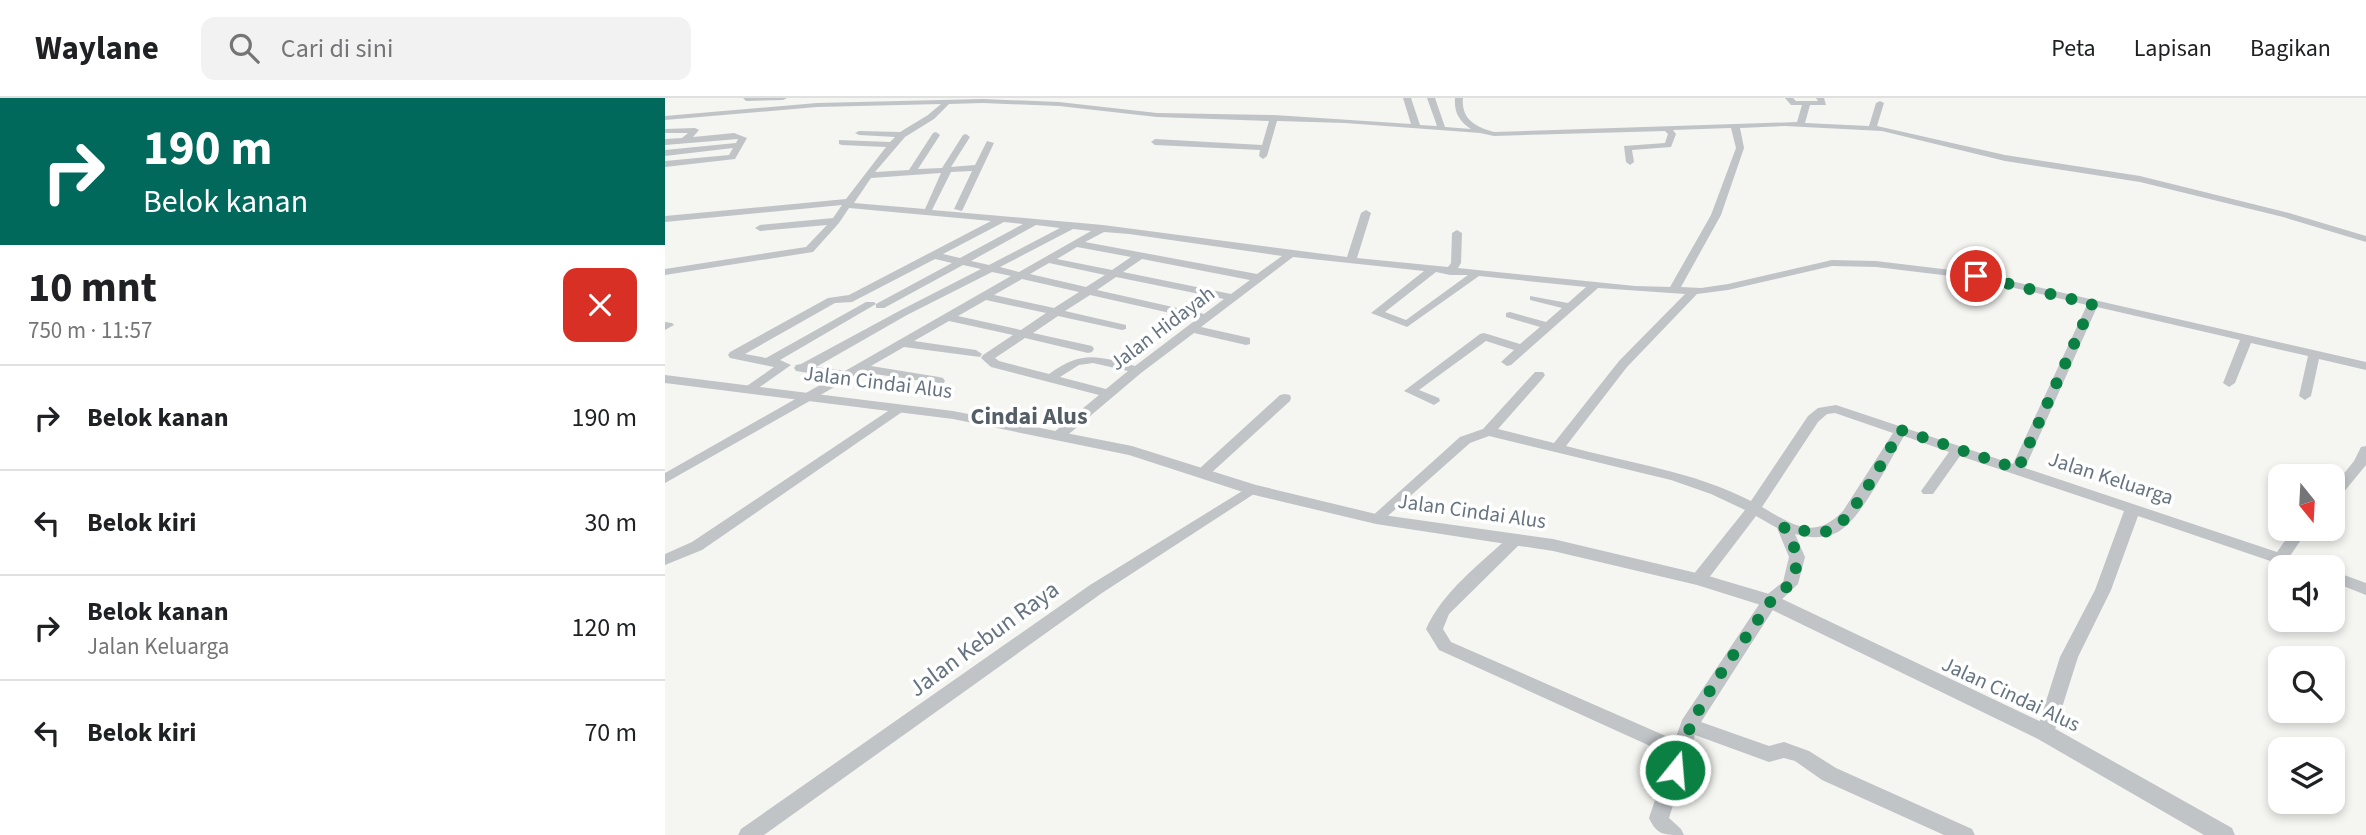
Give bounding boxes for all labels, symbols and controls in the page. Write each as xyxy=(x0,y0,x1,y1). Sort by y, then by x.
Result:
search box xyxy=(201,17,691,80)
text: Waylane xyxy=(35,25,159,72)
icon: search xyxy=(225,29,263,67)
text: Cari di sini xyxy=(281,30,393,67)
text: Peta xyxy=(2051,31,2096,66)
text: Lapisan xyxy=(2134,31,2212,66)
text: Bagikan xyxy=(2250,31,2331,66)
text: 190 m xyxy=(143,114,272,184)
icon: right xyxy=(28,126,119,217)
text: Belok kanan xyxy=(143,179,308,225)
pin xyxy=(1946,246,2006,306)
icon: arrive xyxy=(1957,257,1995,295)
text: 10 mnt xyxy=(28,258,157,318)
button: close xyxy=(563,268,637,342)
street label: Jalan Hidayah xyxy=(1103,278,1221,378)
text: 750 m · 11:57 xyxy=(28,314,152,347)
street label: Jalan Cindai Alus xyxy=(802,358,954,406)
icon: right xyxy=(28,399,66,437)
text: Belok kanan xyxy=(87,399,229,436)
text: 190 m xyxy=(571,399,637,436)
district label: Cindai Alus xyxy=(970,399,1088,434)
street label: Jalan Keluarga xyxy=(2045,444,2177,512)
north arrow xyxy=(2268,464,2345,541)
map controls xyxy=(2268,464,2345,814)
street label: Jalan Cindai Alus xyxy=(1396,486,1548,536)
icon: left xyxy=(28,504,66,542)
text: Belok kiri xyxy=(87,504,196,541)
text: 30 m xyxy=(584,504,637,541)
button: sound xyxy=(2268,555,2345,632)
street label: Jalan Kebun Raya xyxy=(902,572,1066,706)
text: Belok kanan xyxy=(87,593,229,630)
icon: right xyxy=(28,609,66,647)
text: 120 m xyxy=(571,609,637,646)
text: Jalan Keluarga xyxy=(87,630,229,663)
button: search xyxy=(2268,646,2345,723)
street label: Jalan Cindai Alus xyxy=(1937,649,2085,739)
icon: left xyxy=(28,714,66,752)
text: Belok kiri xyxy=(87,714,196,751)
text: 70 m xyxy=(584,714,637,751)
position arrow xyxy=(1638,733,1712,807)
button: layers xyxy=(2268,737,2345,814)

